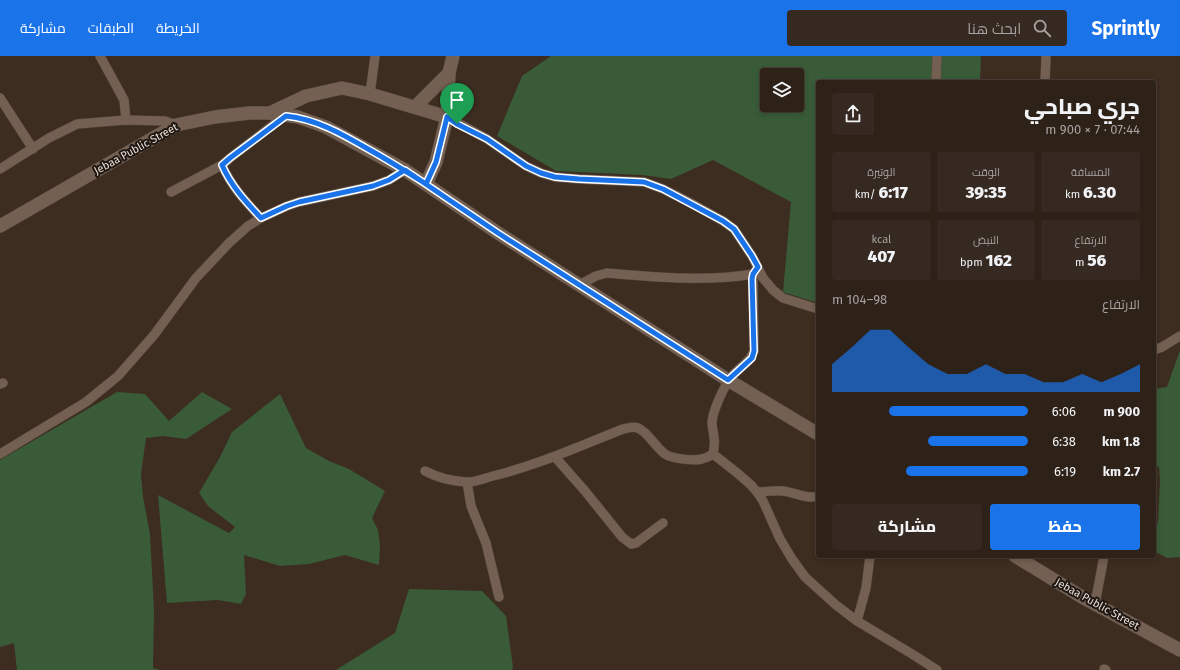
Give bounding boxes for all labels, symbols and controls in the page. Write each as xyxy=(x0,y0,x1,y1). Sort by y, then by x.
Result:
search box xyxy=(787,10,1067,46)
icon: search xyxy=(1031,17,1053,39)
text: Sprintly xyxy=(1091,17,1160,40)
text: مشاركة xyxy=(20,20,66,37)
text: الطبقات xyxy=(88,20,134,37)
text: الخريطة xyxy=(156,20,200,37)
text: ابحث هنا xyxy=(967,20,1021,38)
map controls xyxy=(760,68,804,112)
button: layers xyxy=(760,68,804,112)
pin xyxy=(440,83,474,124)
icon: arrive xyxy=(446,89,468,111)
button: share xyxy=(832,93,874,135)
text: جري صباحي xyxy=(1024,93,1140,120)
street label: Jebaa Public Street xyxy=(92,121,180,177)
text: 07:44 · 7 × 900 m xyxy=(1045,122,1140,137)
text: الوتيرة xyxy=(867,166,895,179)
text: الوقت xyxy=(972,166,1000,179)
text: المسافة xyxy=(1071,166,1110,179)
text: 6:17 xyxy=(878,182,908,203)
text: 39:35 xyxy=(965,182,1007,203)
text: 6.30 xyxy=(1083,182,1116,203)
text: /km xyxy=(855,188,878,201)
text: km xyxy=(1065,188,1083,201)
text: kcal xyxy=(871,233,891,246)
text: النبض xyxy=(973,234,999,247)
text: الارتفاع xyxy=(1075,234,1107,247)
text: 407 xyxy=(868,246,895,267)
text: 162 xyxy=(986,250,1012,271)
text: 56 xyxy=(1087,250,1106,271)
text: bpm xyxy=(960,256,986,269)
text: m xyxy=(1075,256,1087,269)
text: 98–104 m xyxy=(832,292,887,307)
text: الارتفاع xyxy=(1102,297,1140,312)
text: 6:06 xyxy=(1052,404,1076,419)
text: 900 m xyxy=(1103,404,1140,419)
text: 6:38 xyxy=(1052,434,1076,449)
text: 1.8 km xyxy=(1102,434,1140,449)
text: 6:19 xyxy=(1054,464,1076,479)
text: 2.7 km xyxy=(1103,464,1140,479)
button: مشاركة xyxy=(832,504,982,550)
button: حفظ xyxy=(990,504,1140,550)
street label: Jebaa Public Street xyxy=(1053,576,1141,632)

